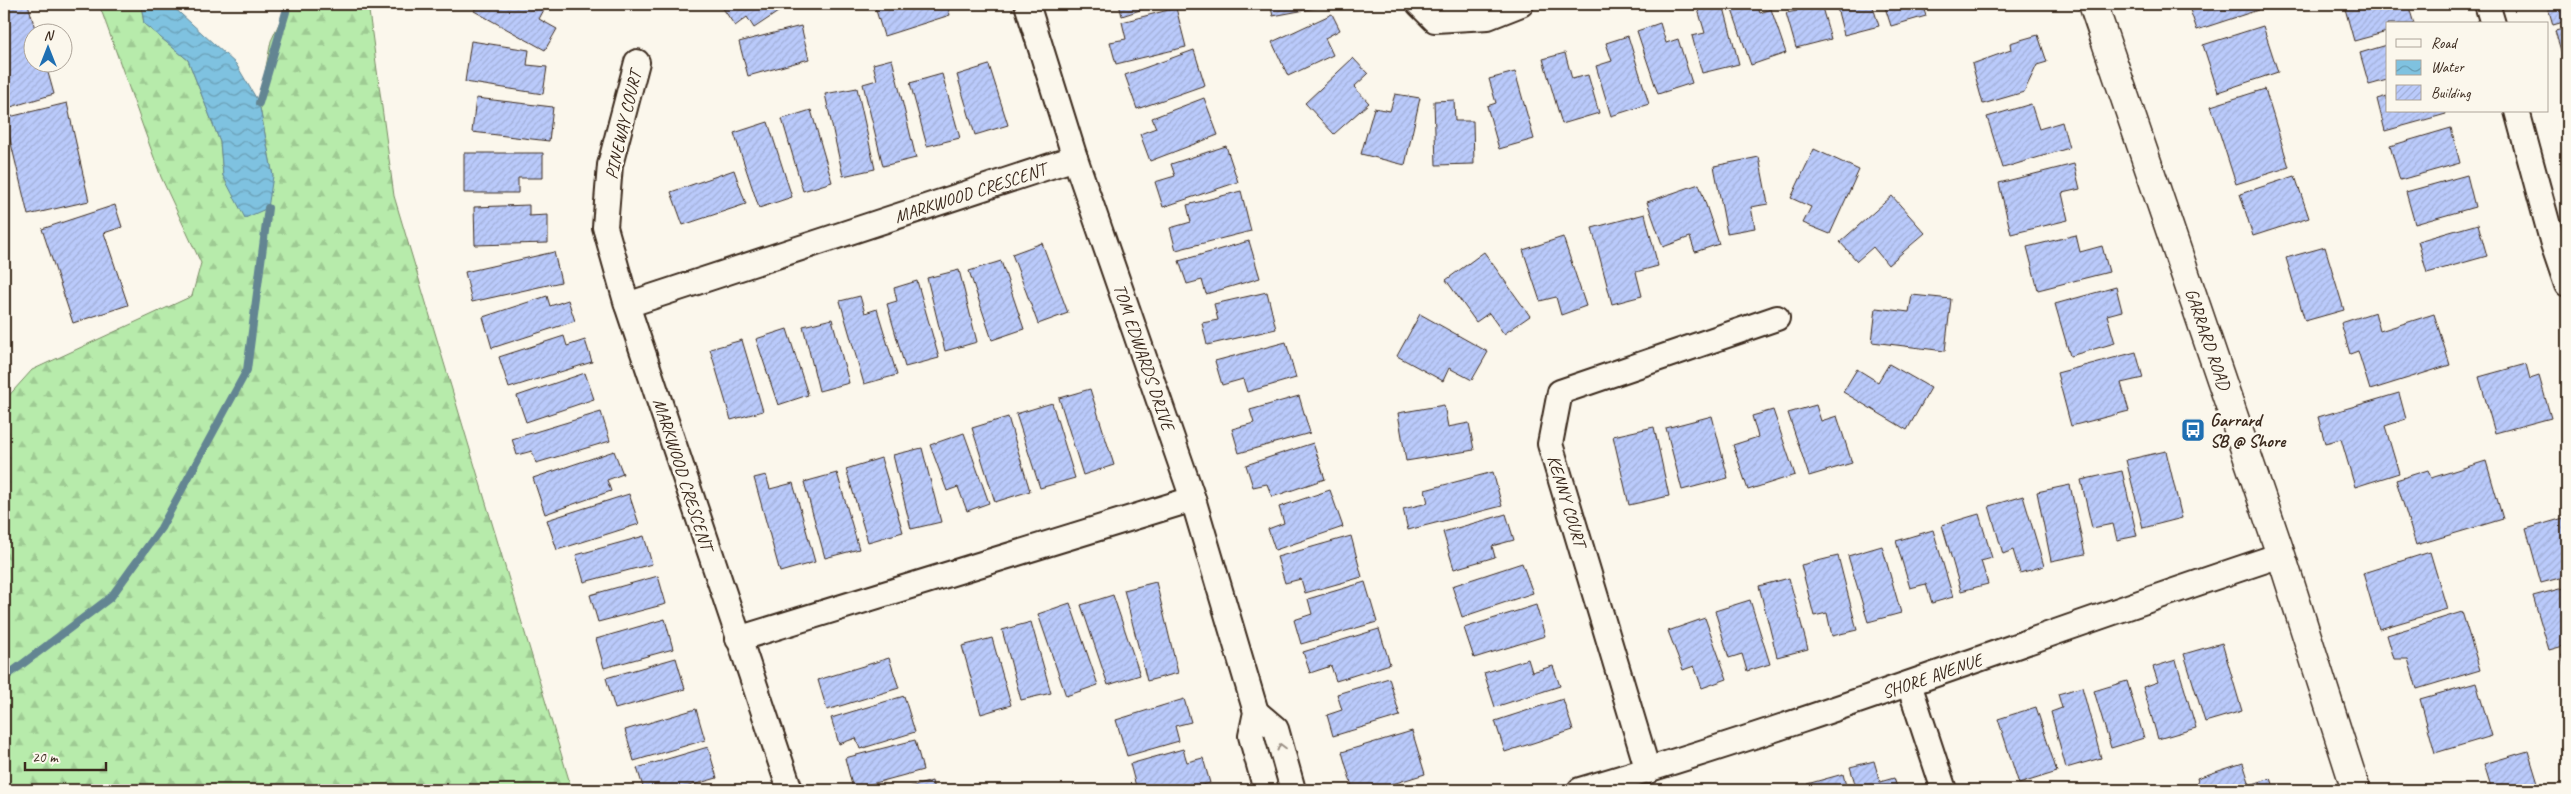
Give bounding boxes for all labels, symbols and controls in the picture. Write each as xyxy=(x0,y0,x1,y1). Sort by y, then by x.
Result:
north arrow xyxy=(22,22,72,72)
legend xyxy=(2386,22,2548,112)
text: N xyxy=(44,27,55,44)
text: Road xyxy=(2431,34,2458,53)
text: Water xyxy=(2431,58,2465,77)
street label: PINEWAY COURT xyxy=(600,65,647,181)
text: Building xyxy=(2431,84,2471,103)
street label: MARKWOOD CRESCENT xyxy=(892,157,1053,228)
street label: TOM EDWARDS DRIVE xyxy=(1109,281,1180,435)
street label: GARRARD ROAD xyxy=(2180,286,2236,394)
street label: MARKWOOD CRESCENT xyxy=(648,396,719,557)
place label: Garrard SB @ Shore xyxy=(2210,409,2287,452)
bus stop icon: Garrard SB @ Shore xyxy=(2180,417,2206,443)
street label: KENNY COURT xyxy=(1543,453,1592,553)
street label: SHORE AVENUE xyxy=(1879,648,1987,703)
scale bar xyxy=(25,739,106,771)
one-way arrow xyxy=(1276,743,1286,752)
text: 20 m xyxy=(32,748,59,767)

